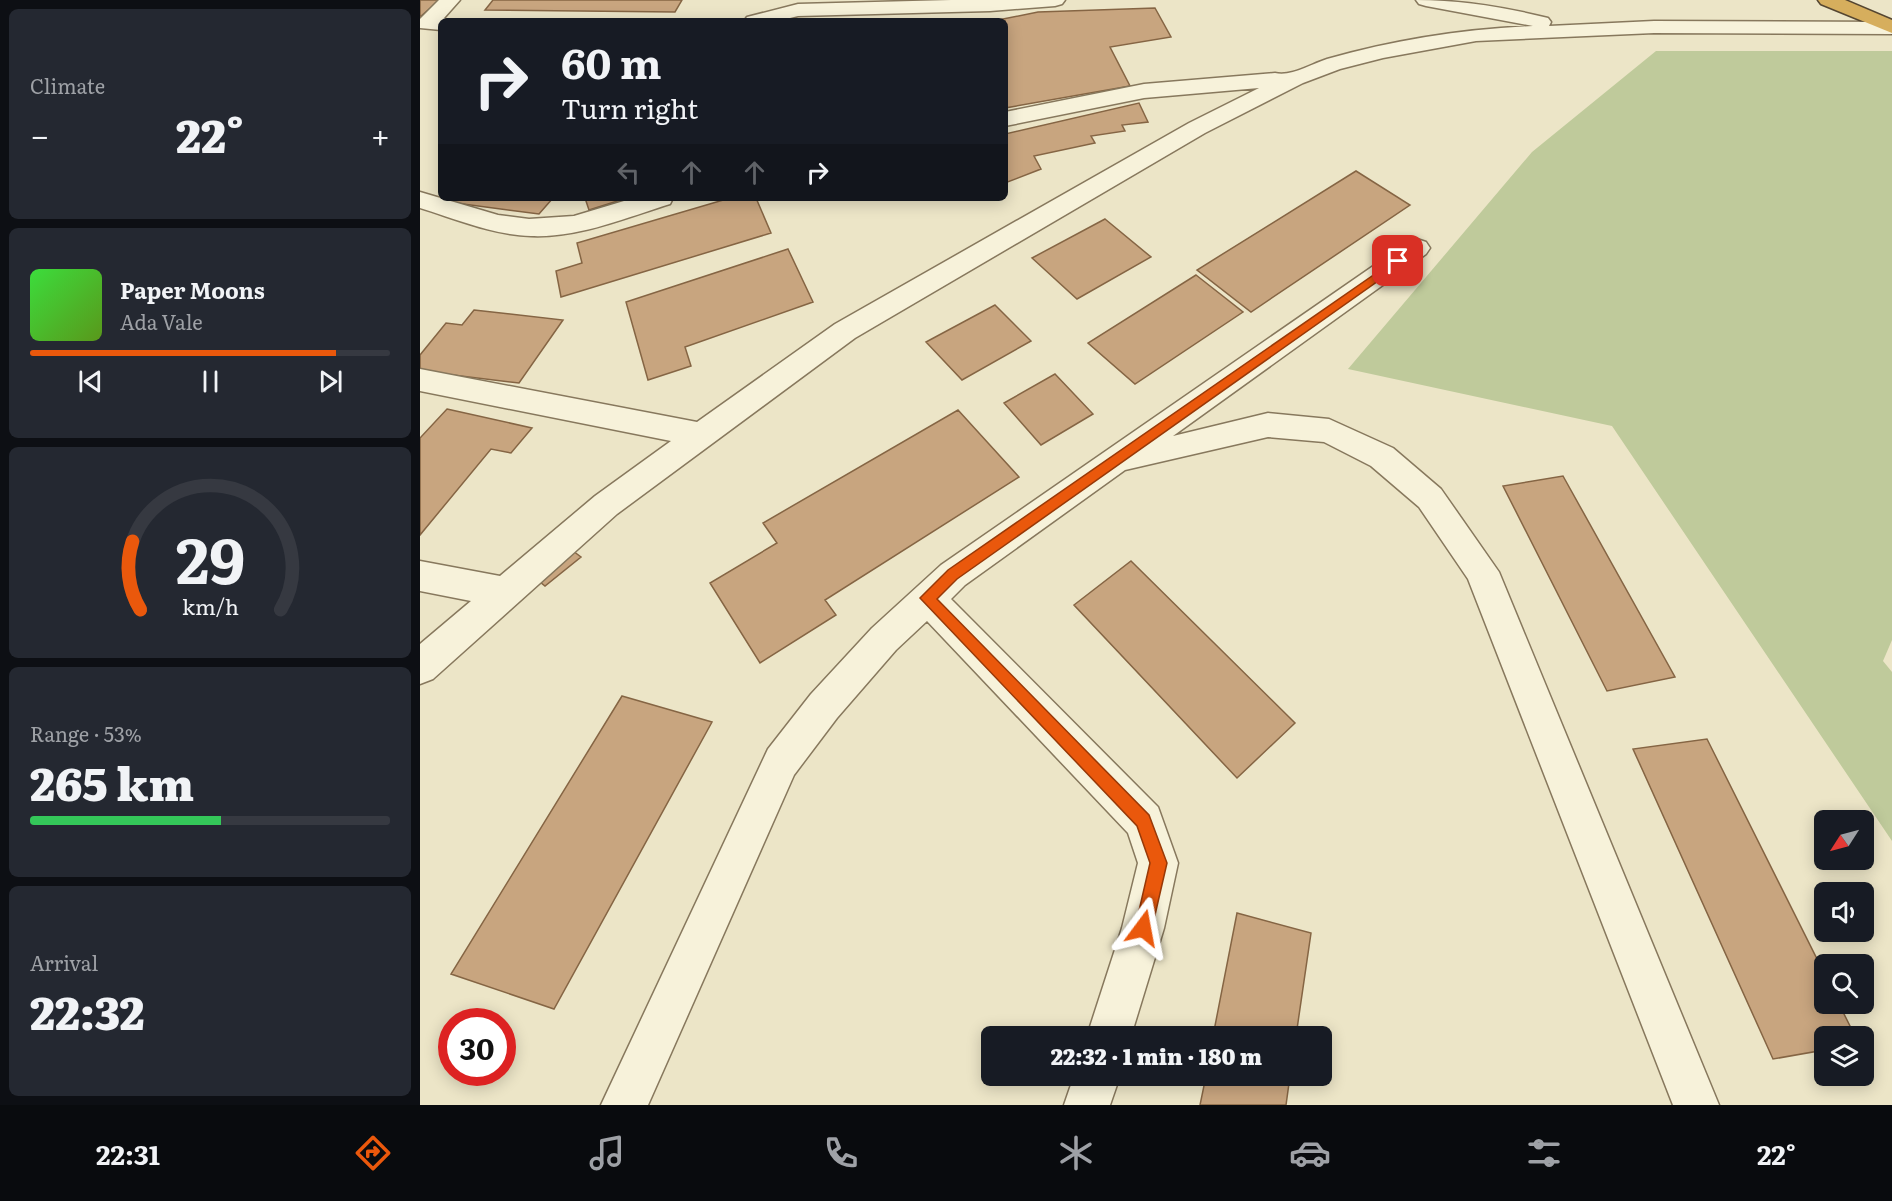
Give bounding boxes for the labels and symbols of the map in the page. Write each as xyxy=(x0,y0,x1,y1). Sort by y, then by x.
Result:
pin xyxy=(1372,235,1423,286)
north arrow xyxy=(1814,810,1874,870)
position arrow xyxy=(1111,896,1175,960)
speed limit sign: 30 xyxy=(438,1008,516,1086)

